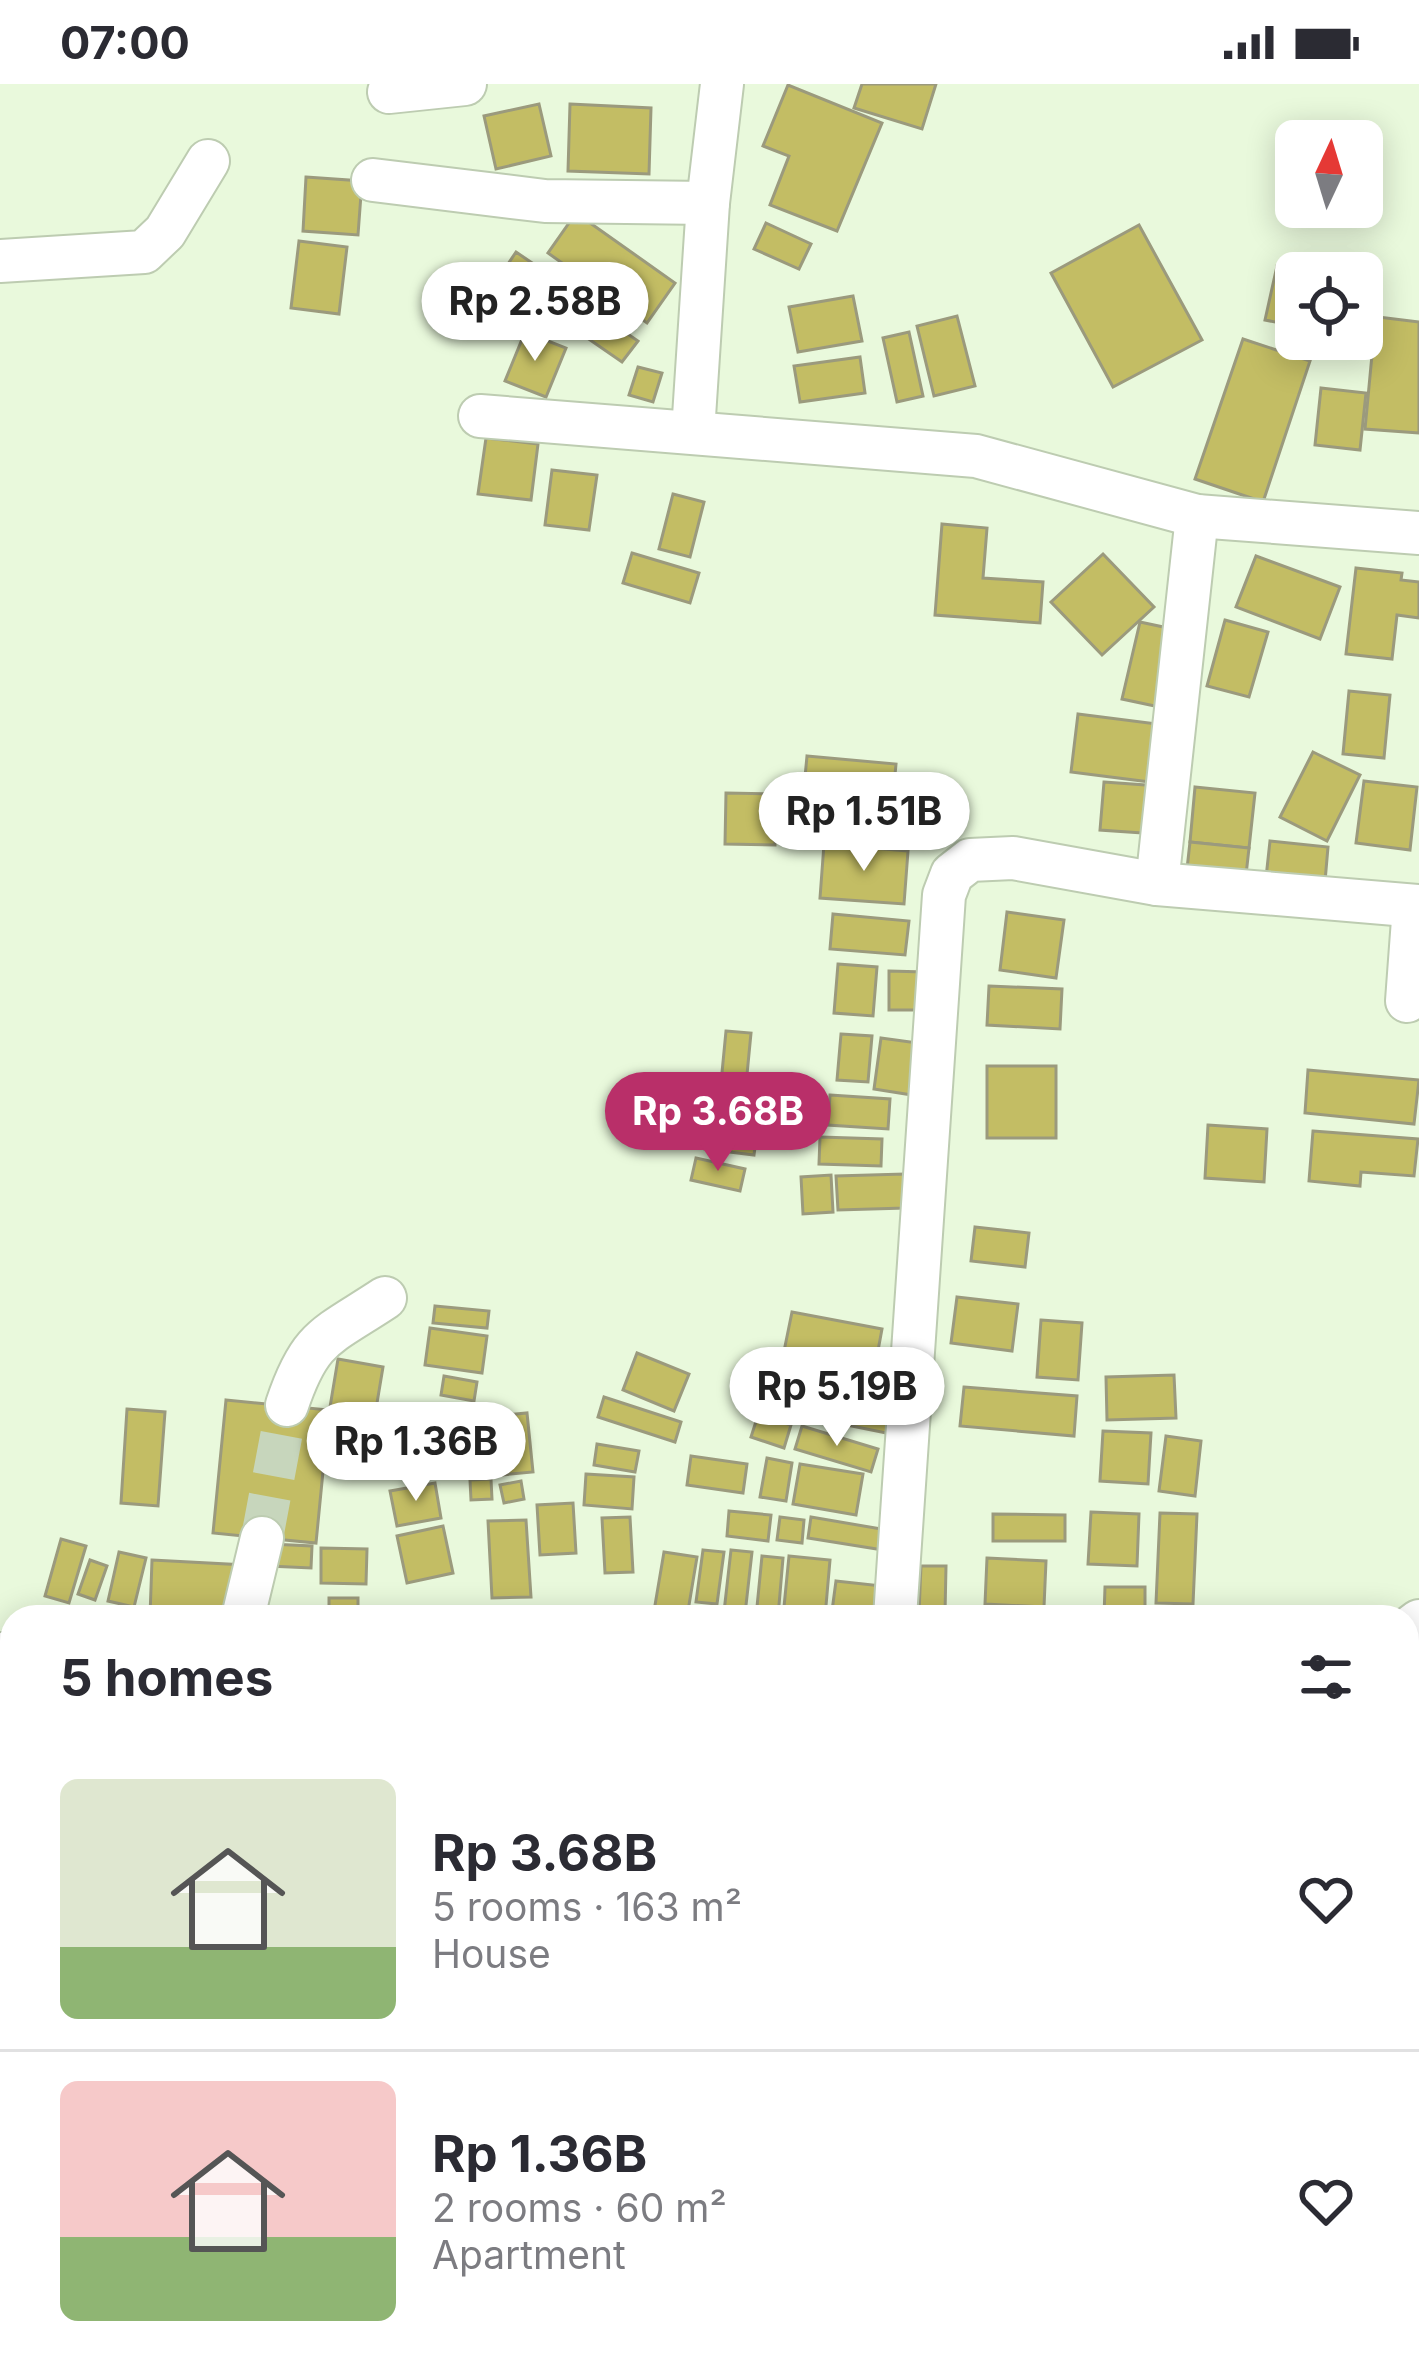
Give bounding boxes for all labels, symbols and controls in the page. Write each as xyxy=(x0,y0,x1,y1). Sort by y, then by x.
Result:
text: 07:00 xyxy=(60,15,190,70)
north arrow xyxy=(1275,120,1383,228)
map controls xyxy=(1275,120,1383,360)
button: locate xyxy=(1275,252,1383,360)
pin: Rp 2.58B xyxy=(411,262,659,364)
text: Rp 2.58B xyxy=(449,277,621,324)
pin: Rp 1.51B xyxy=(740,772,988,874)
text: Rp 1.51B xyxy=(786,787,942,834)
pin: Rp 3.68B xyxy=(594,1072,842,1174)
text: Rp 3.68B xyxy=(632,1087,804,1134)
pin: Rp 5.19B xyxy=(713,1347,961,1449)
text: Rp 5.19B xyxy=(757,1362,917,1409)
pin: Rp 1.36B xyxy=(292,1402,540,1504)
text: Rp 1.36B xyxy=(334,1417,498,1464)
icon: filters xyxy=(1293,1644,1359,1710)
text: 5 homes xyxy=(60,1647,273,1708)
text: Rp 3.68B xyxy=(432,1822,657,1883)
icon: home xyxy=(156,1827,300,1971)
icon: heart xyxy=(1293,1866,1359,1932)
text: 5 rooms · 163 m² xyxy=(432,1883,742,1930)
text: House xyxy=(432,1930,551,1977)
text: Rp 1.36B xyxy=(432,2123,647,2184)
icon: home xyxy=(156,2129,300,2273)
icon: heart xyxy=(1293,2168,1359,2234)
text: 2 rooms · 60 m² xyxy=(432,2184,727,2231)
text: Apartment xyxy=(432,2231,626,2278)

